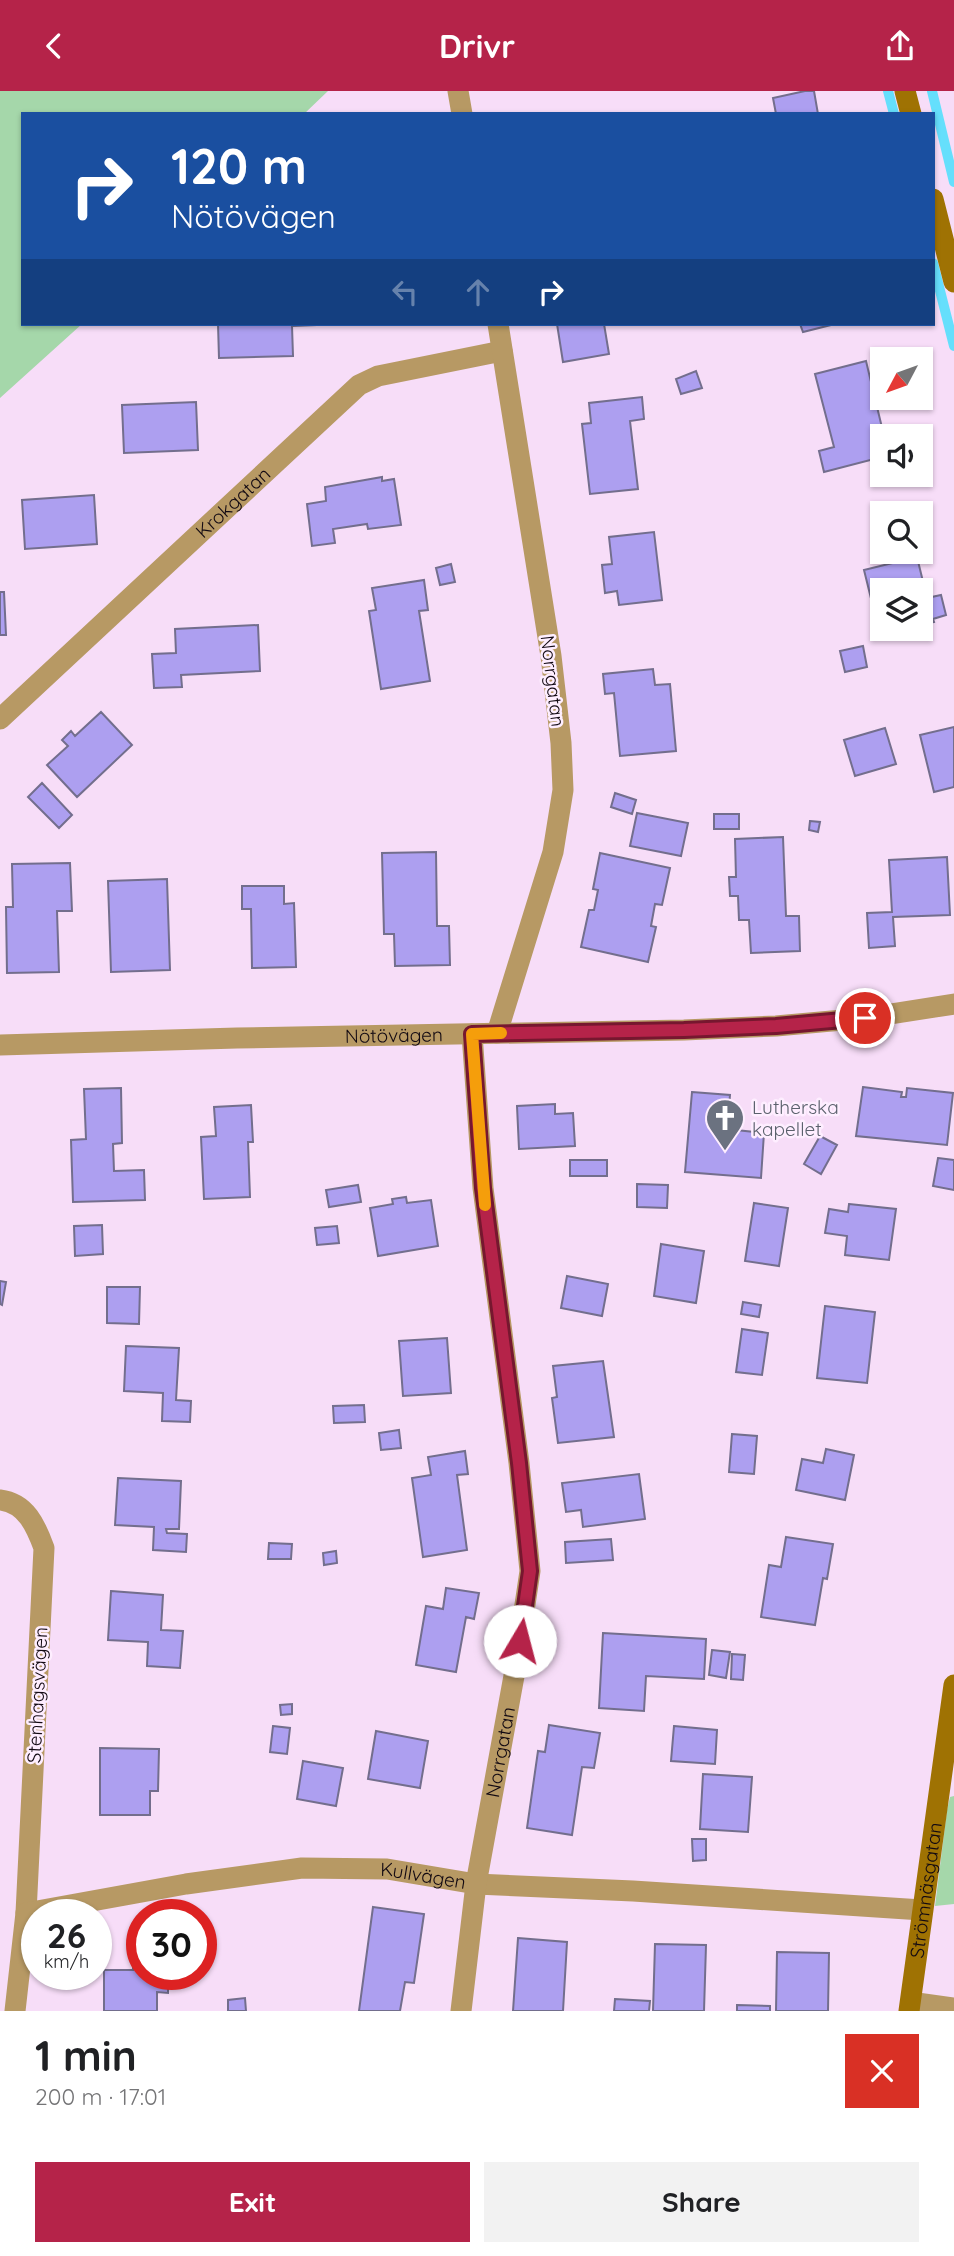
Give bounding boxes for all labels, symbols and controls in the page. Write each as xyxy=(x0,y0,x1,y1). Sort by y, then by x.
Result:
text: Drivr xyxy=(439,26,515,66)
icon: back xyxy=(35,27,73,65)
icon: share xyxy=(881,27,919,65)
text: 120 m xyxy=(171,135,307,196)
icon: right xyxy=(56,140,147,231)
text: Nötövägen xyxy=(171,196,336,236)
icon: left xyxy=(386,273,424,311)
icon: ahead xyxy=(459,273,497,311)
icon: right xyxy=(532,273,570,311)
north arrow xyxy=(870,347,933,409)
map controls xyxy=(870,347,933,641)
button: sound xyxy=(870,424,933,487)
street label: Krokgatan xyxy=(190,462,275,543)
button: search xyxy=(870,501,933,564)
button: layers xyxy=(870,578,933,641)
street label: Norrgatan xyxy=(535,634,571,728)
pin xyxy=(835,988,895,1048)
icon: arrive xyxy=(846,999,884,1037)
street label: Nötövägen xyxy=(345,1022,443,1048)
place label: Lutherska kapellet xyxy=(752,1095,839,1141)
church icon: Lutherska kapellet xyxy=(704,1097,746,1152)
position arrow xyxy=(483,1604,557,1678)
street label: Stenhagsvägen xyxy=(21,1626,53,1764)
street label: Norrgatan xyxy=(480,1705,520,1799)
street label: Strömnäsgatan xyxy=(904,1821,947,1960)
street label: Kullvägen xyxy=(380,1857,468,1894)
speed limit sign: 30 xyxy=(126,1899,217,1990)
text: 26 xyxy=(47,1913,86,1957)
text: km/h xyxy=(44,1950,89,1973)
text: 1 min xyxy=(35,2029,137,2082)
button: close xyxy=(845,2034,919,2108)
text: 200 m · 17:01 xyxy=(35,2082,166,2111)
button: Exit xyxy=(35,2162,470,2242)
button: Share xyxy=(484,2162,919,2242)

